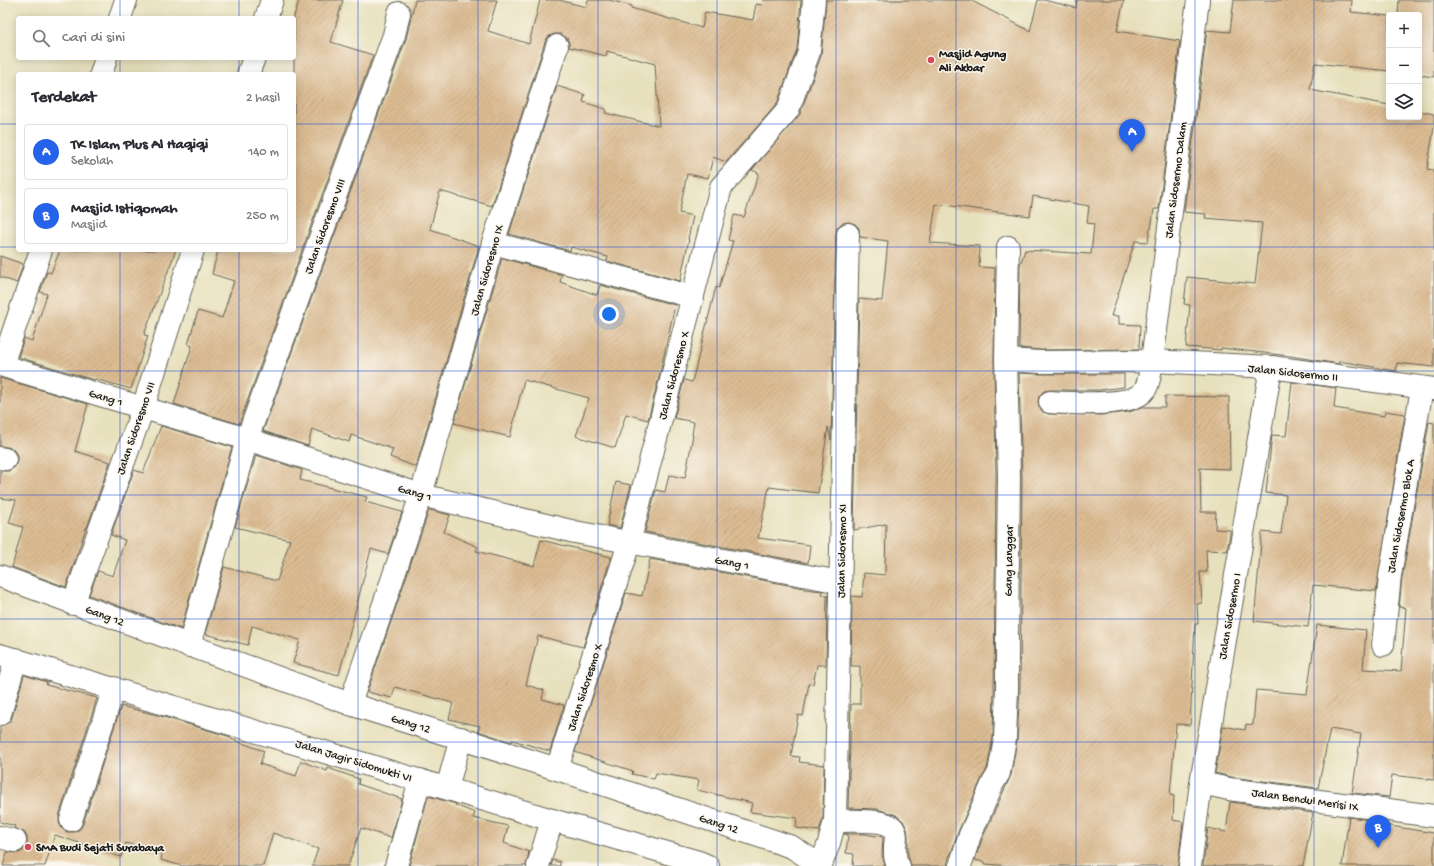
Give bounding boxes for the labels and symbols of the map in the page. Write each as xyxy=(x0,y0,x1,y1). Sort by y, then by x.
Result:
place label: Masjid Agung Ali Akbar xyxy=(938,48,1007,76)
marker: Masjid Agung Ali Akbar xyxy=(926,55,936,65)
pin: A xyxy=(1119,119,1145,152)
street label: Jalan Sidosermo Dalam xyxy=(1163,121,1191,239)
street label: Jalan Sidoresmo VIII xyxy=(302,177,350,276)
street label: Jalan Sidoresmo IX xyxy=(468,223,508,318)
your location xyxy=(599,304,619,324)
street label: Jalan Sidoresmo X xyxy=(656,329,694,421)
street label: Jalan Sidosermo II xyxy=(1247,362,1339,386)
street label: Jalan Sidoresmo VII xyxy=(114,380,159,477)
street label: Gang 1 xyxy=(87,387,124,411)
street label: Jalan Sidosermo Blok A xyxy=(1385,458,1419,574)
street label: Gang 1 xyxy=(396,482,433,505)
street label: Jalan Sidoresmo XI xyxy=(835,504,851,598)
street label: Gang Langgar xyxy=(1002,524,1018,597)
street label: Gang 1 xyxy=(713,554,750,574)
street label: Jalan Sidosermo I xyxy=(1216,572,1245,661)
street label: Gang 12 xyxy=(83,603,126,630)
street label: Jalan Sidoresmo X xyxy=(565,642,607,733)
street label: Gang 12 xyxy=(389,712,432,738)
street label: Jalan Jagir Sidomukti VI xyxy=(293,737,414,786)
street label: Jalan Bendul Merisi IX xyxy=(1251,787,1360,815)
street label: Gang 12 xyxy=(697,812,740,838)
pin: B xyxy=(1365,815,1391,848)
marker: SMA Budi Sejati Surabaya xyxy=(23,842,33,852)
place label: SMA Budi Sejati Surabaya xyxy=(36,842,165,856)

